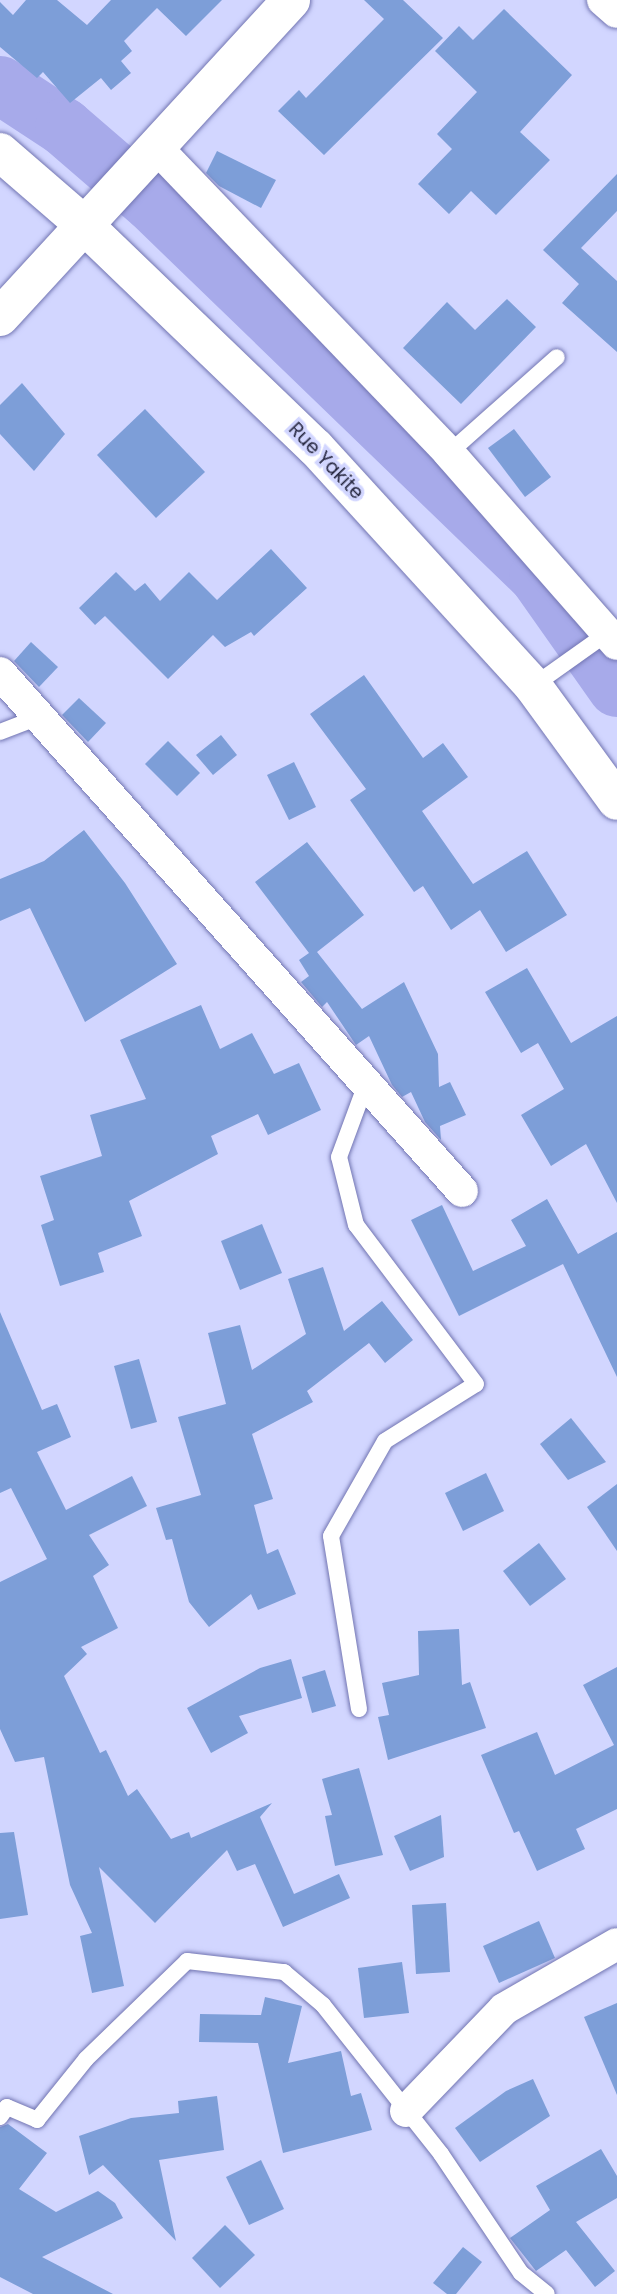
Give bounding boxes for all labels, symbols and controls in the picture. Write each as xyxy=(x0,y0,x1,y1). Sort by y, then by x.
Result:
street label: Rue Yakite xyxy=(284,418,368,504)

